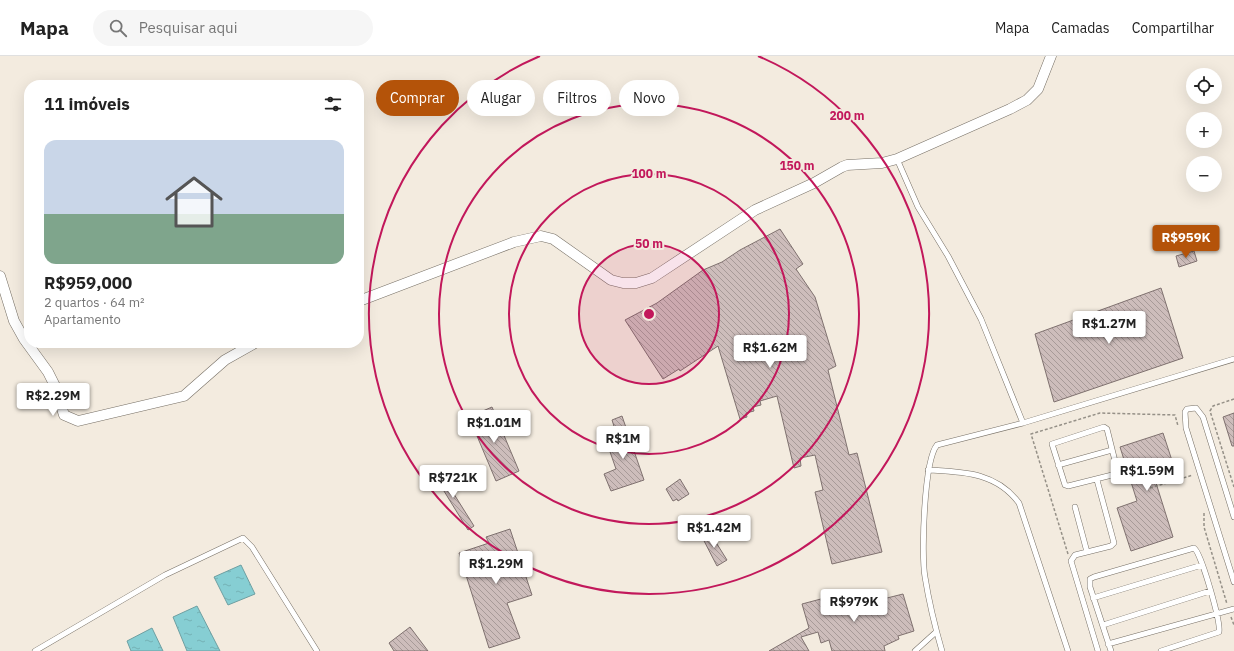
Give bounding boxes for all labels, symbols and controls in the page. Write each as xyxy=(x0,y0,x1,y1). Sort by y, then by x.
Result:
search box xyxy=(93,10,373,46)
text: Mapa xyxy=(20,16,69,40)
icon: search xyxy=(107,17,129,39)
text: Pesquisar aqui xyxy=(139,18,237,37)
text: Mapa xyxy=(995,19,1029,37)
text: Camadas xyxy=(1051,19,1110,37)
text: Compartilhar xyxy=(1132,19,1214,37)
map controls xyxy=(1186,68,1222,192)
button: locate xyxy=(1186,68,1222,104)
chip: Comprar xyxy=(376,80,459,116)
chip: Alugar xyxy=(467,80,535,116)
chip: Filtros xyxy=(543,80,611,116)
chip: Novo xyxy=(619,80,679,116)
text: 11 imóveis xyxy=(44,93,130,115)
icon: filters xyxy=(322,93,344,115)
text: 200 m xyxy=(829,108,865,123)
button: + xyxy=(1186,112,1222,148)
button: − xyxy=(1186,156,1222,192)
text: 150 m xyxy=(779,158,815,173)
icon: home xyxy=(158,166,230,238)
text: 100 m xyxy=(631,166,667,181)
pin: R$959K xyxy=(1153,225,1219,259)
text: R$959K xyxy=(1161,229,1211,246)
text: 50 m xyxy=(635,236,663,251)
text: R$959,000 xyxy=(44,272,132,294)
text: 2 quartos · 64 m² xyxy=(44,294,145,311)
centre of rings xyxy=(642,307,656,321)
text: Apartamento xyxy=(44,311,121,328)
pin: R$1.27M xyxy=(1072,311,1146,345)
text: R$1.27M xyxy=(1082,315,1136,332)
pin: R$1.62M xyxy=(733,335,807,369)
text: R$1.62M xyxy=(743,339,797,356)
pin: R$2.29M xyxy=(16,383,90,417)
text: R$2.29M xyxy=(26,387,80,404)
pin: R$1.01M xyxy=(457,410,531,444)
text: R$1.01M xyxy=(467,414,521,431)
pin: R$1M xyxy=(599,426,647,460)
text: R$1M xyxy=(605,430,641,447)
pin: R$1.59M xyxy=(1110,458,1184,492)
text: R$1.59M xyxy=(1120,462,1174,479)
pin: R$721K xyxy=(420,465,486,499)
text: R$721K xyxy=(428,469,478,486)
pin: R$1.42M xyxy=(677,515,751,549)
text: R$1.42M xyxy=(687,519,741,536)
pin: R$1.29M xyxy=(459,551,533,585)
text: R$1.29M xyxy=(469,555,523,572)
pin: R$979K xyxy=(821,589,887,623)
text: R$979K xyxy=(829,593,879,610)

